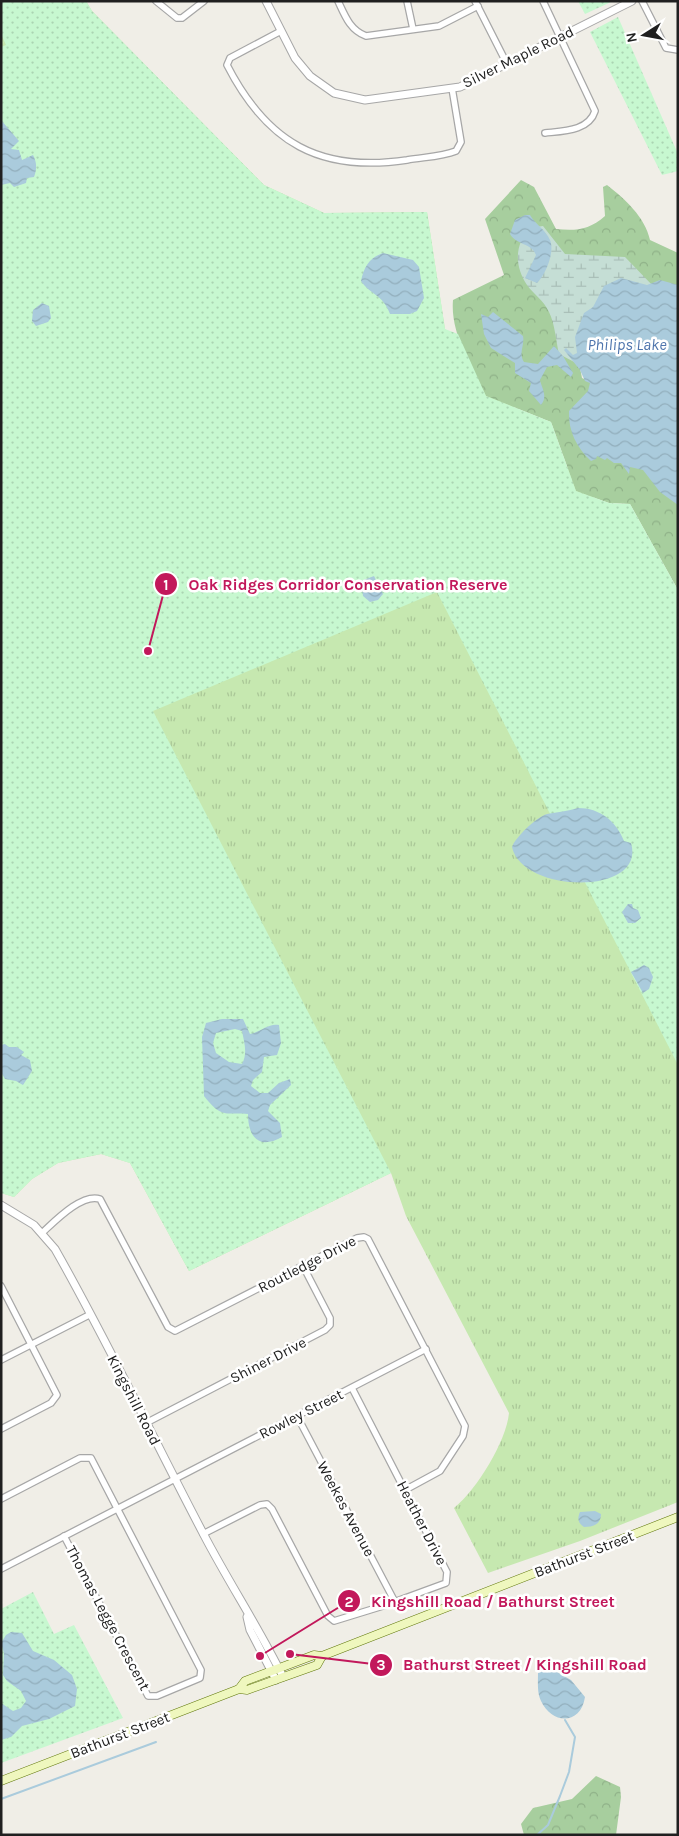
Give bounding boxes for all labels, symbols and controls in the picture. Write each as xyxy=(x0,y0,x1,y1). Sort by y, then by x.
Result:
north arrow xyxy=(619,10,669,60)
street label: Silver Maple Road xyxy=(459,22,577,92)
text: N xyxy=(622,31,641,44)
water label: Philips Lake xyxy=(587,335,667,354)
callout: Oak Ridges Corridor Conservation Reserve xyxy=(153,569,517,600)
text: Oak Ridges Corridor Conservation Reserve xyxy=(188,575,508,594)
text: 1 xyxy=(163,576,169,594)
street label: Routledge Drive xyxy=(255,1232,359,1296)
street label: Shiner Drive xyxy=(227,1333,309,1387)
street label: Kingshill Road xyxy=(104,1352,164,1448)
street label: Rowley Street xyxy=(256,1385,346,1443)
street label: Weekes Avenue xyxy=(313,1458,379,1560)
street label: Heather Drive xyxy=(393,1478,451,1568)
street label: Bathurst Street xyxy=(532,1527,637,1581)
street label: Thomas Legge Crescent xyxy=(62,1542,154,1694)
callout: Kingshill Road / Bathurst Street xyxy=(336,1586,625,1617)
text: Kingshill Road / Bathurst Street xyxy=(371,1592,615,1611)
text: 2 xyxy=(344,1593,354,1611)
callout: Bathurst Street / Kingshill Road xyxy=(368,1649,657,1680)
text: Bathurst Street / Kingshill Road xyxy=(403,1655,647,1674)
text: 3 xyxy=(376,1656,386,1674)
street label: Bathurst Street xyxy=(68,1708,173,1762)

